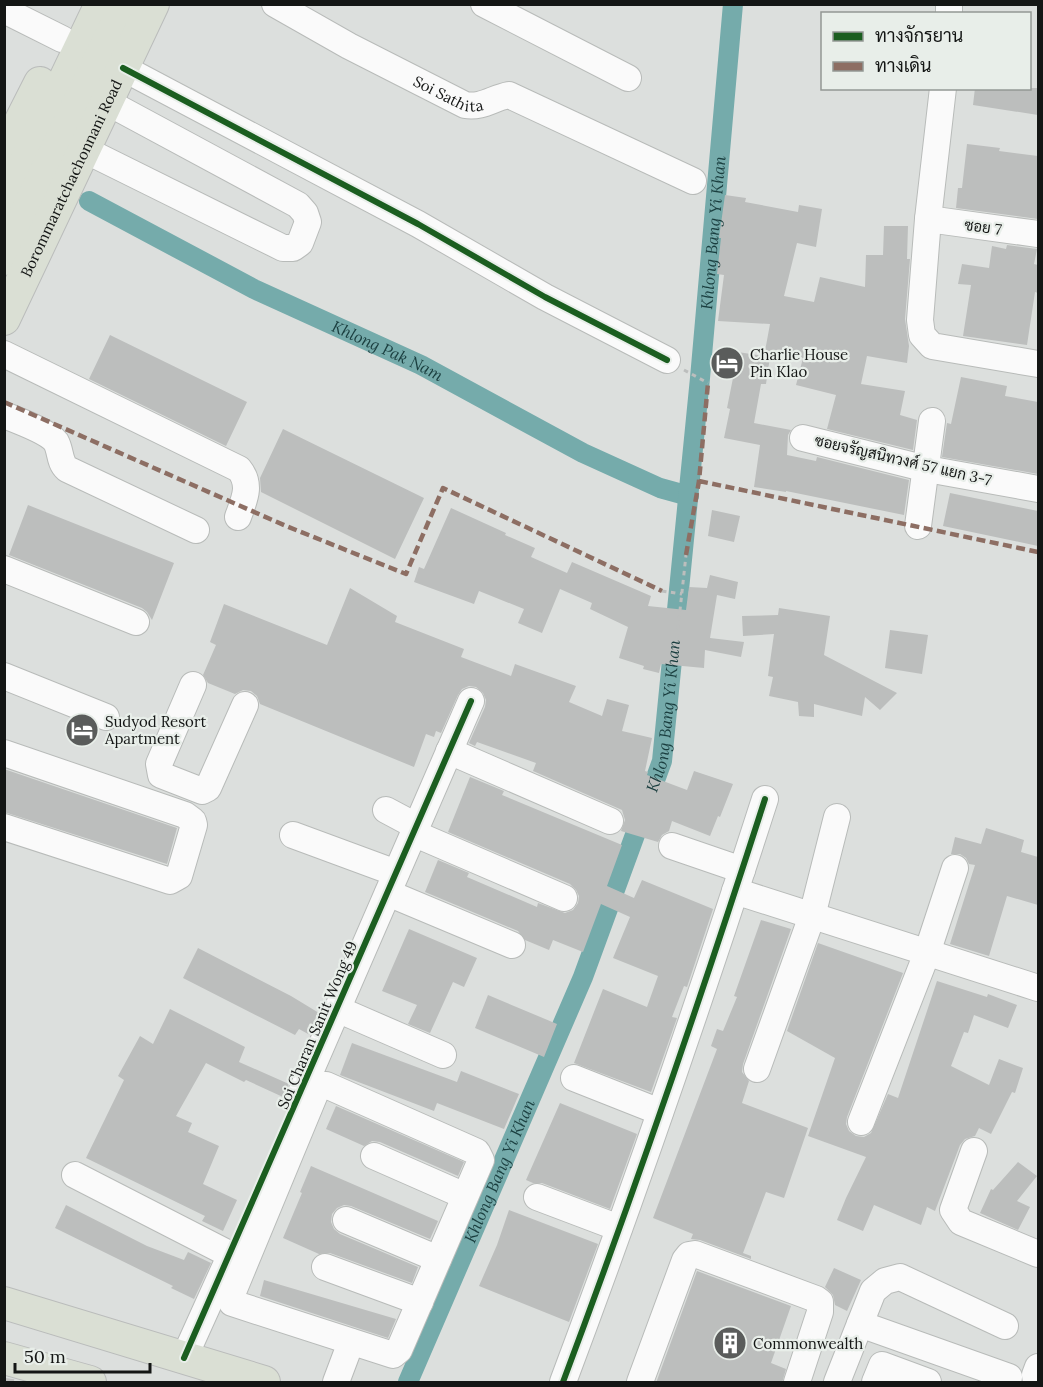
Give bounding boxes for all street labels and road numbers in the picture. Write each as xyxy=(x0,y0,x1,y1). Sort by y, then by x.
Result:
street label: Soi Sathita xyxy=(410,71,485,115)
street label: Borommaratchachonnani Road xyxy=(16,76,126,280)
street label: ซอย 7 xyxy=(963,215,1003,239)
street label: ซอยจรัญสนิทวงศ์ 57 แยก 3-7 xyxy=(813,430,993,490)
street label: Soi Charan Sanit Wong 49 xyxy=(273,938,361,1112)

